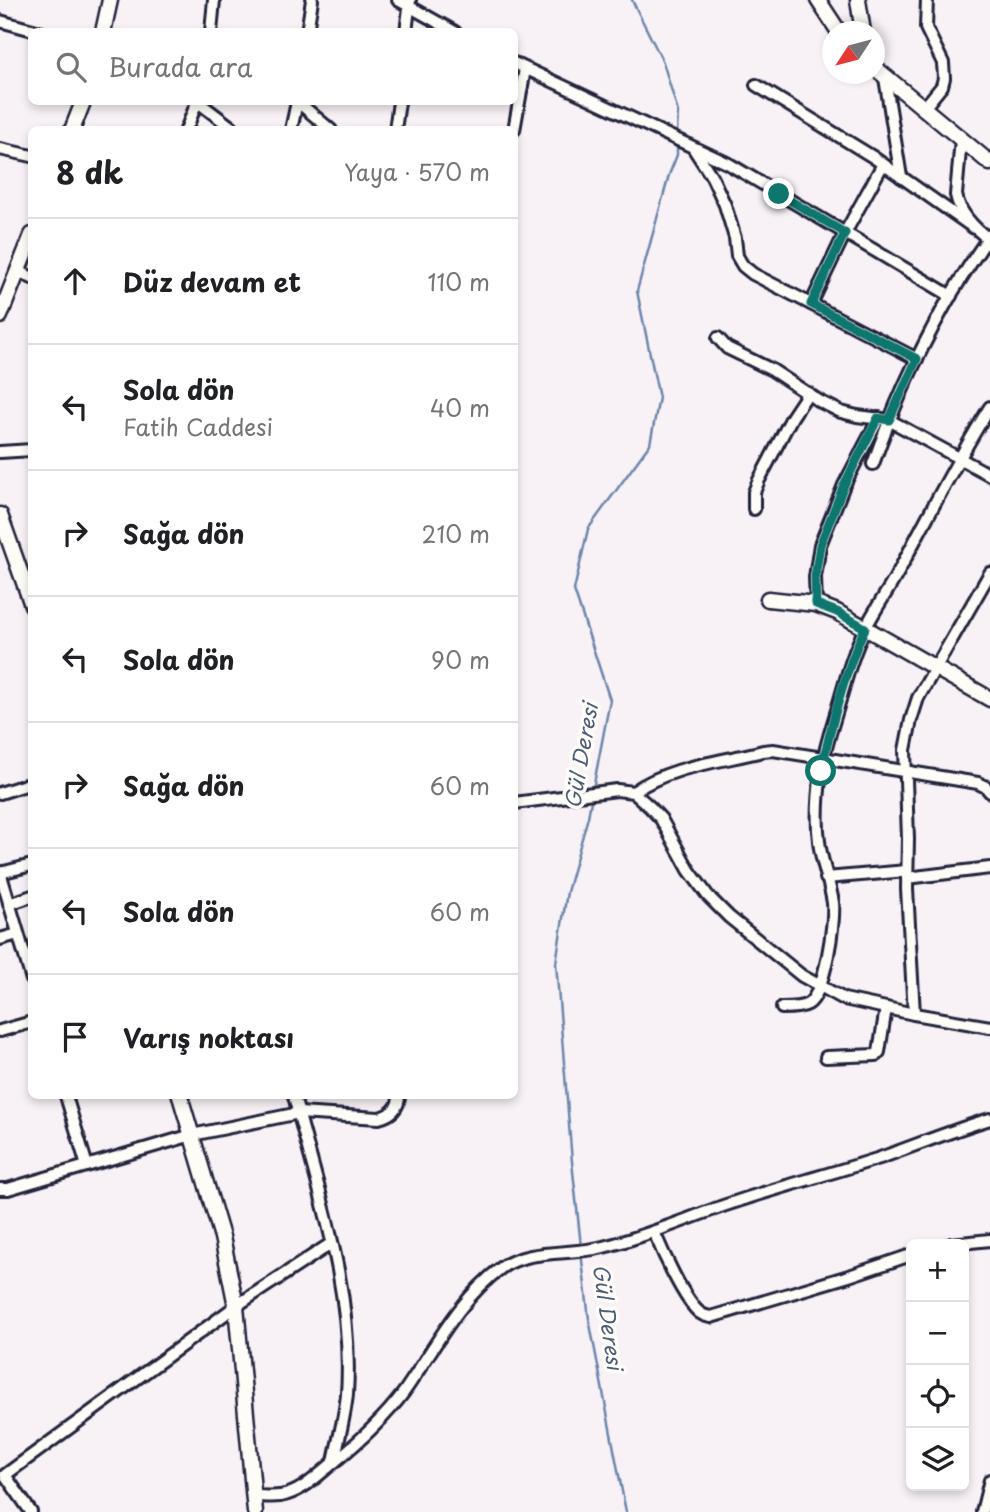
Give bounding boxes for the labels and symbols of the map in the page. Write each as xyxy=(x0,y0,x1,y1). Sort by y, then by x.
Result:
north arrow xyxy=(822,21,885,84)
route end xyxy=(763,178,794,209)
water label: Gül Deresi xyxy=(555,698,606,811)
route start xyxy=(805,755,836,786)
water label: Gül Deresi xyxy=(586,1262,633,1375)

